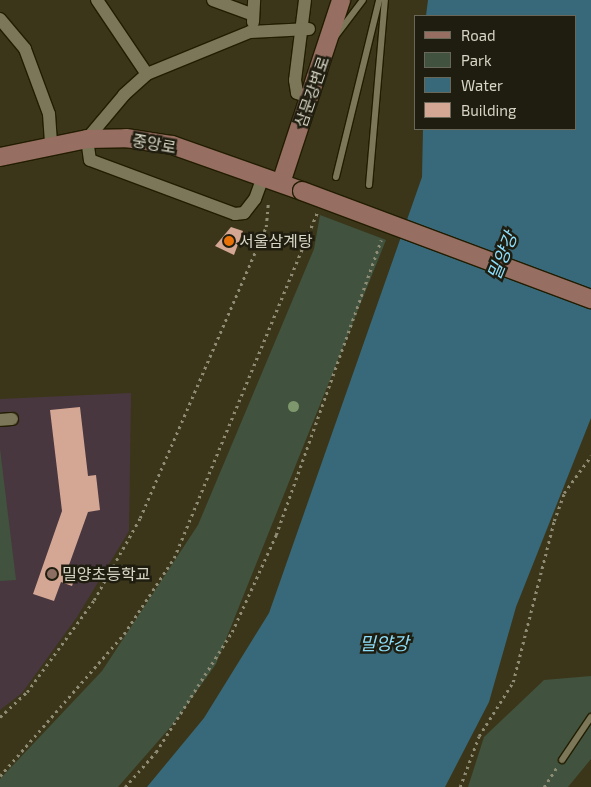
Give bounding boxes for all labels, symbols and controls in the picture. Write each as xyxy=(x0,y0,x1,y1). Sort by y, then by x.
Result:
legend xyxy=(414,15,576,130)
text: Road xyxy=(461,26,496,44)
text: Park xyxy=(461,51,492,69)
street label: 삼문강변로 xyxy=(291,54,333,130)
text: Water xyxy=(461,76,503,94)
text: Building xyxy=(461,101,516,119)
street label: 중앙로 xyxy=(131,131,177,157)
water label: 밀양강 xyxy=(483,229,521,283)
place label: 서울삼계탕 xyxy=(239,231,313,251)
marker: 서울삼계탕 xyxy=(223,235,235,247)
place label: 밀양초등학교 xyxy=(62,564,150,584)
marker: 밀양초등학교 xyxy=(46,568,58,580)
water label: 밀양강 xyxy=(359,632,409,654)

